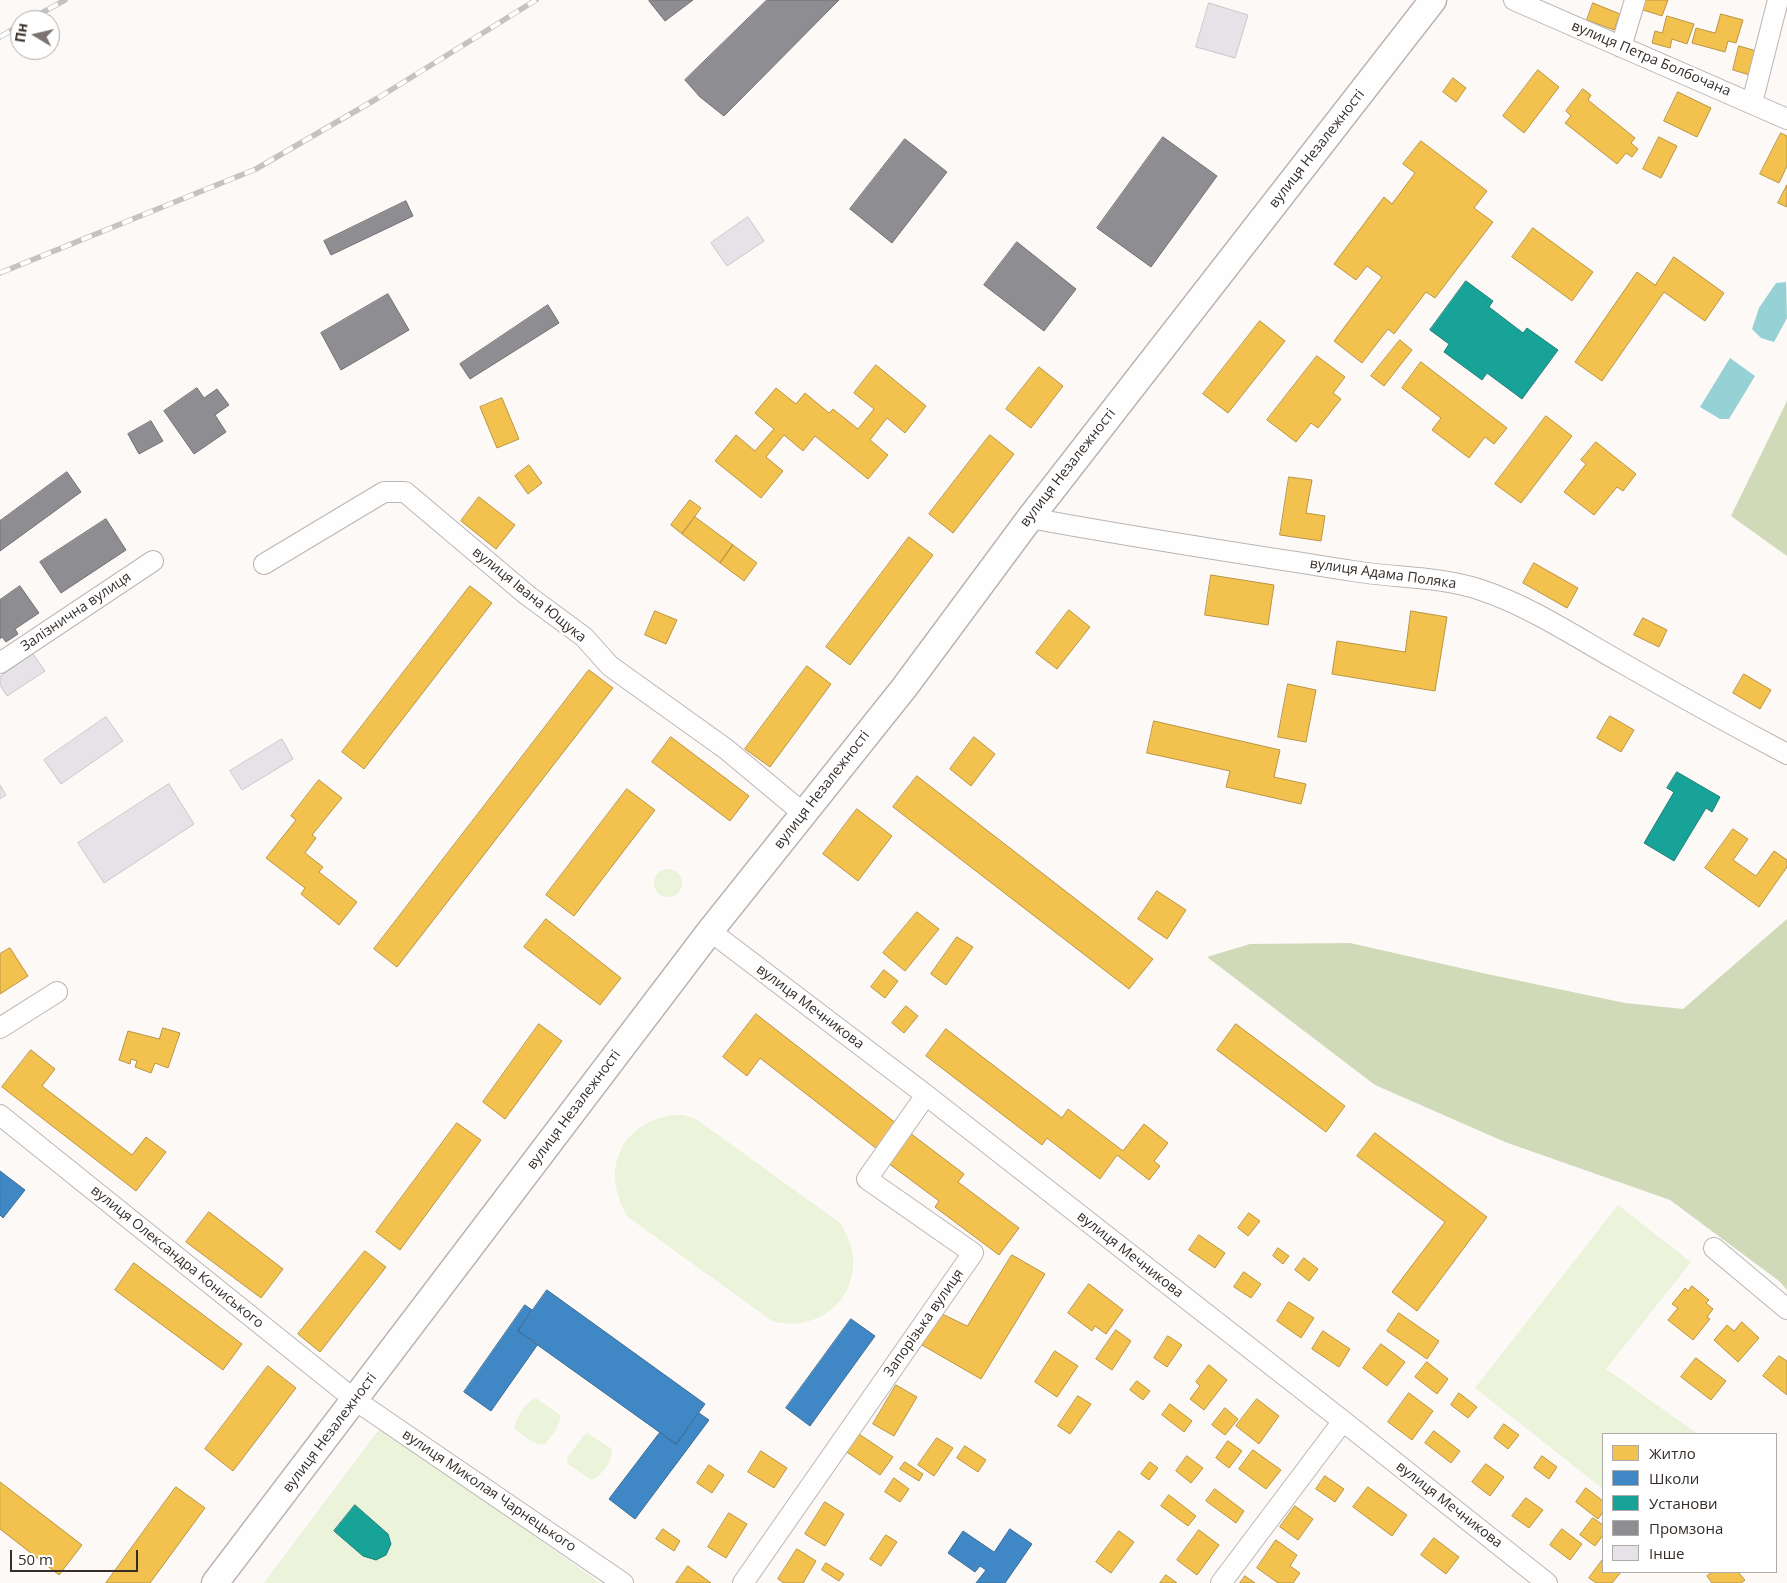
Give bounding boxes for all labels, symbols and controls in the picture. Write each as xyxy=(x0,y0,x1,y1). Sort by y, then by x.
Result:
north arrow xyxy=(10,10,60,60)
street label: вулиця Петра Болбочана xyxy=(1569,18,1733,100)
text: Пн xyxy=(10,22,32,44)
street label: вулиця Незалежності xyxy=(1266,87,1368,211)
street label: вулиця Незалежності xyxy=(1017,406,1119,530)
street label: вулиця Івана Ющука xyxy=(469,544,589,646)
street label: вулиця Адама Поляка xyxy=(1309,555,1457,593)
street label: Залізнична вулиця xyxy=(18,569,134,655)
street label: вулиця Незалежності xyxy=(771,728,873,852)
street label: вулиця Мечникова xyxy=(753,961,867,1053)
street label: вулиця Незалежності xyxy=(524,1047,624,1173)
street label: вулиця Олександра Кониського xyxy=(87,1182,267,1332)
street label: вулиця Мечникова xyxy=(1073,1208,1187,1302)
street label: Запорізька вулиця xyxy=(881,1266,967,1380)
street label: вулиця Незалежності xyxy=(280,1370,380,1496)
street label: вулиця Миколая Чарнецького xyxy=(399,1426,579,1556)
legend xyxy=(1602,1433,1777,1573)
text: Житло xyxy=(1649,1443,1696,1463)
street label: вулиця Мечникова xyxy=(1392,1458,1506,1552)
text: Школи xyxy=(1649,1468,1699,1488)
text: Установи xyxy=(1649,1493,1718,1513)
text: Промзона xyxy=(1649,1518,1723,1538)
scale bar xyxy=(12,1540,140,1572)
text: Інше xyxy=(1649,1543,1684,1563)
text: 50 m xyxy=(18,1549,53,1569)

